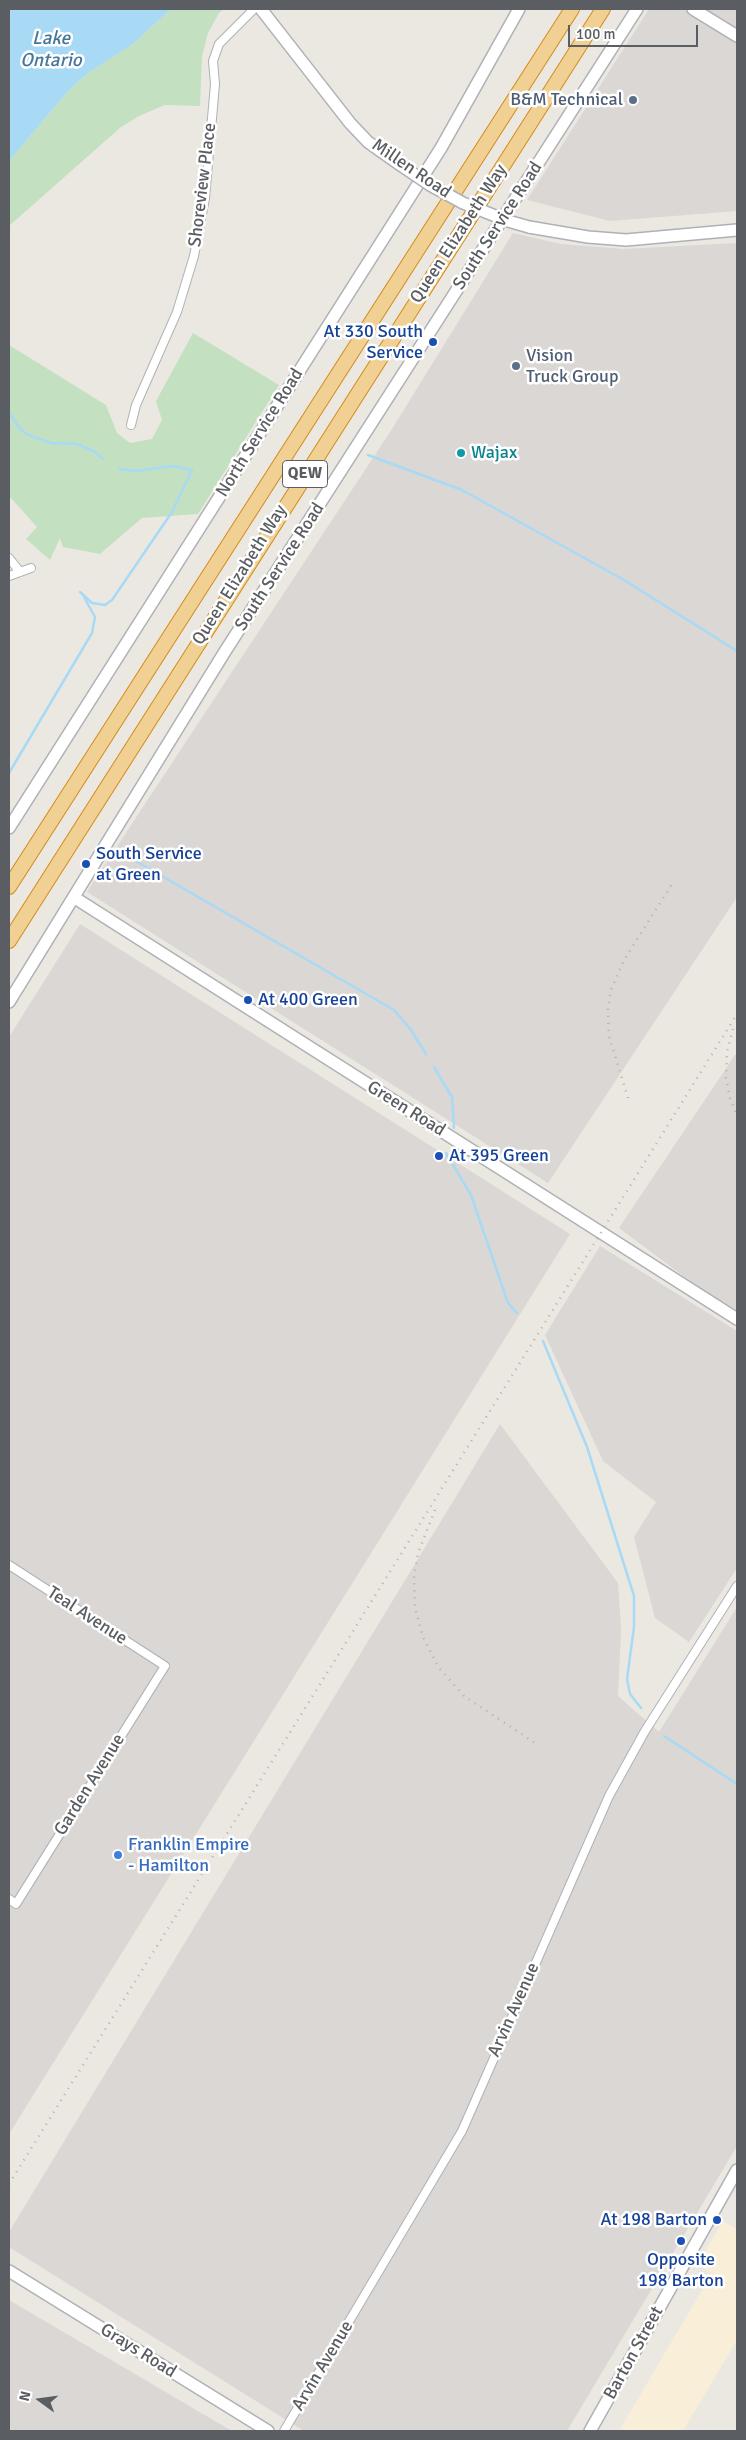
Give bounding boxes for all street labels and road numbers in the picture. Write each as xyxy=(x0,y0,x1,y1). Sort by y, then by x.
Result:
street label: Shoreview Place xyxy=(185,122,221,248)
street label: Millen Road xyxy=(367,135,455,203)
street label: South Service Road xyxy=(449,158,547,294)
street label: Queen Elizabeth Way xyxy=(406,160,512,308)
street label: North Service Road xyxy=(212,365,308,501)
road number: QEW xyxy=(282,460,328,488)
street label: South Service Road xyxy=(231,499,329,635)
street label: Queen Elizabeth Way xyxy=(188,501,292,649)
street label: Green Road xyxy=(363,1076,449,1142)
street label: Teal Avenue xyxy=(43,1582,131,1650)
street label: Garden Avenue xyxy=(50,1730,130,1840)
street label: Arvin Avenue xyxy=(484,1959,544,2061)
street label: Barton Street xyxy=(600,2303,668,2403)
street label: Arvin Avenue xyxy=(288,2317,358,2415)
street label: Grays Road xyxy=(96,2319,180,2383)

